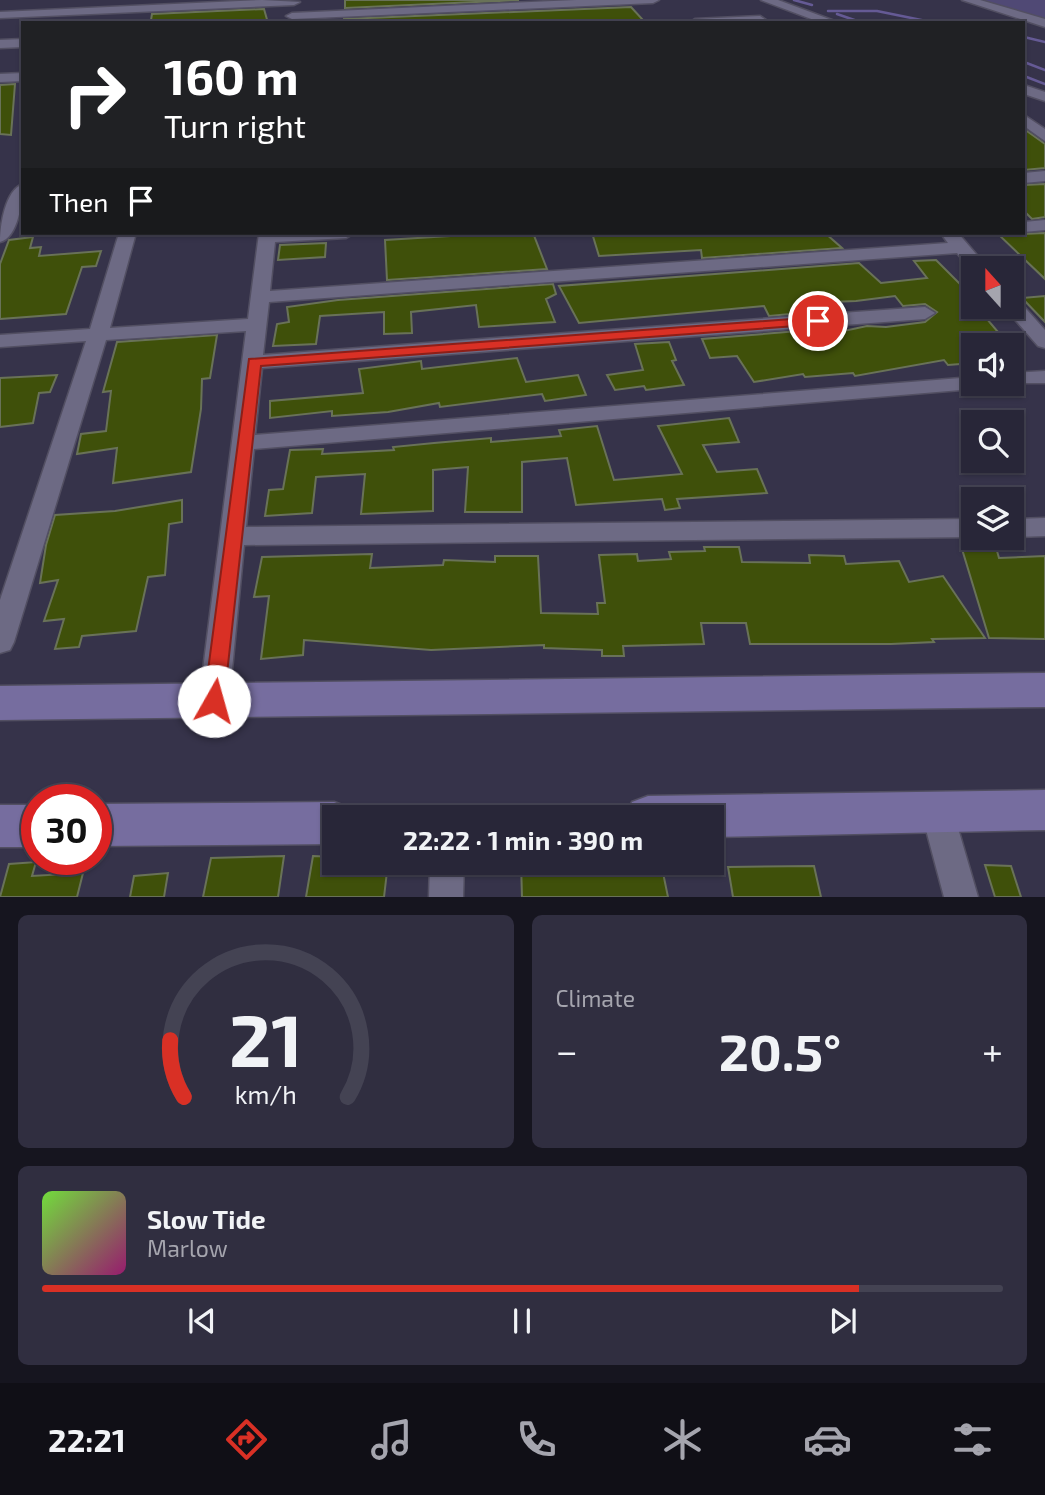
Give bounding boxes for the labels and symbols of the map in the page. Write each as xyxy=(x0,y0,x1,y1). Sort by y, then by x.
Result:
north arrow xyxy=(961,256,1024,318)
pin xyxy=(788,291,848,351)
position arrow xyxy=(177,664,251,738)
speed limit sign: 30 xyxy=(21,784,112,875)

